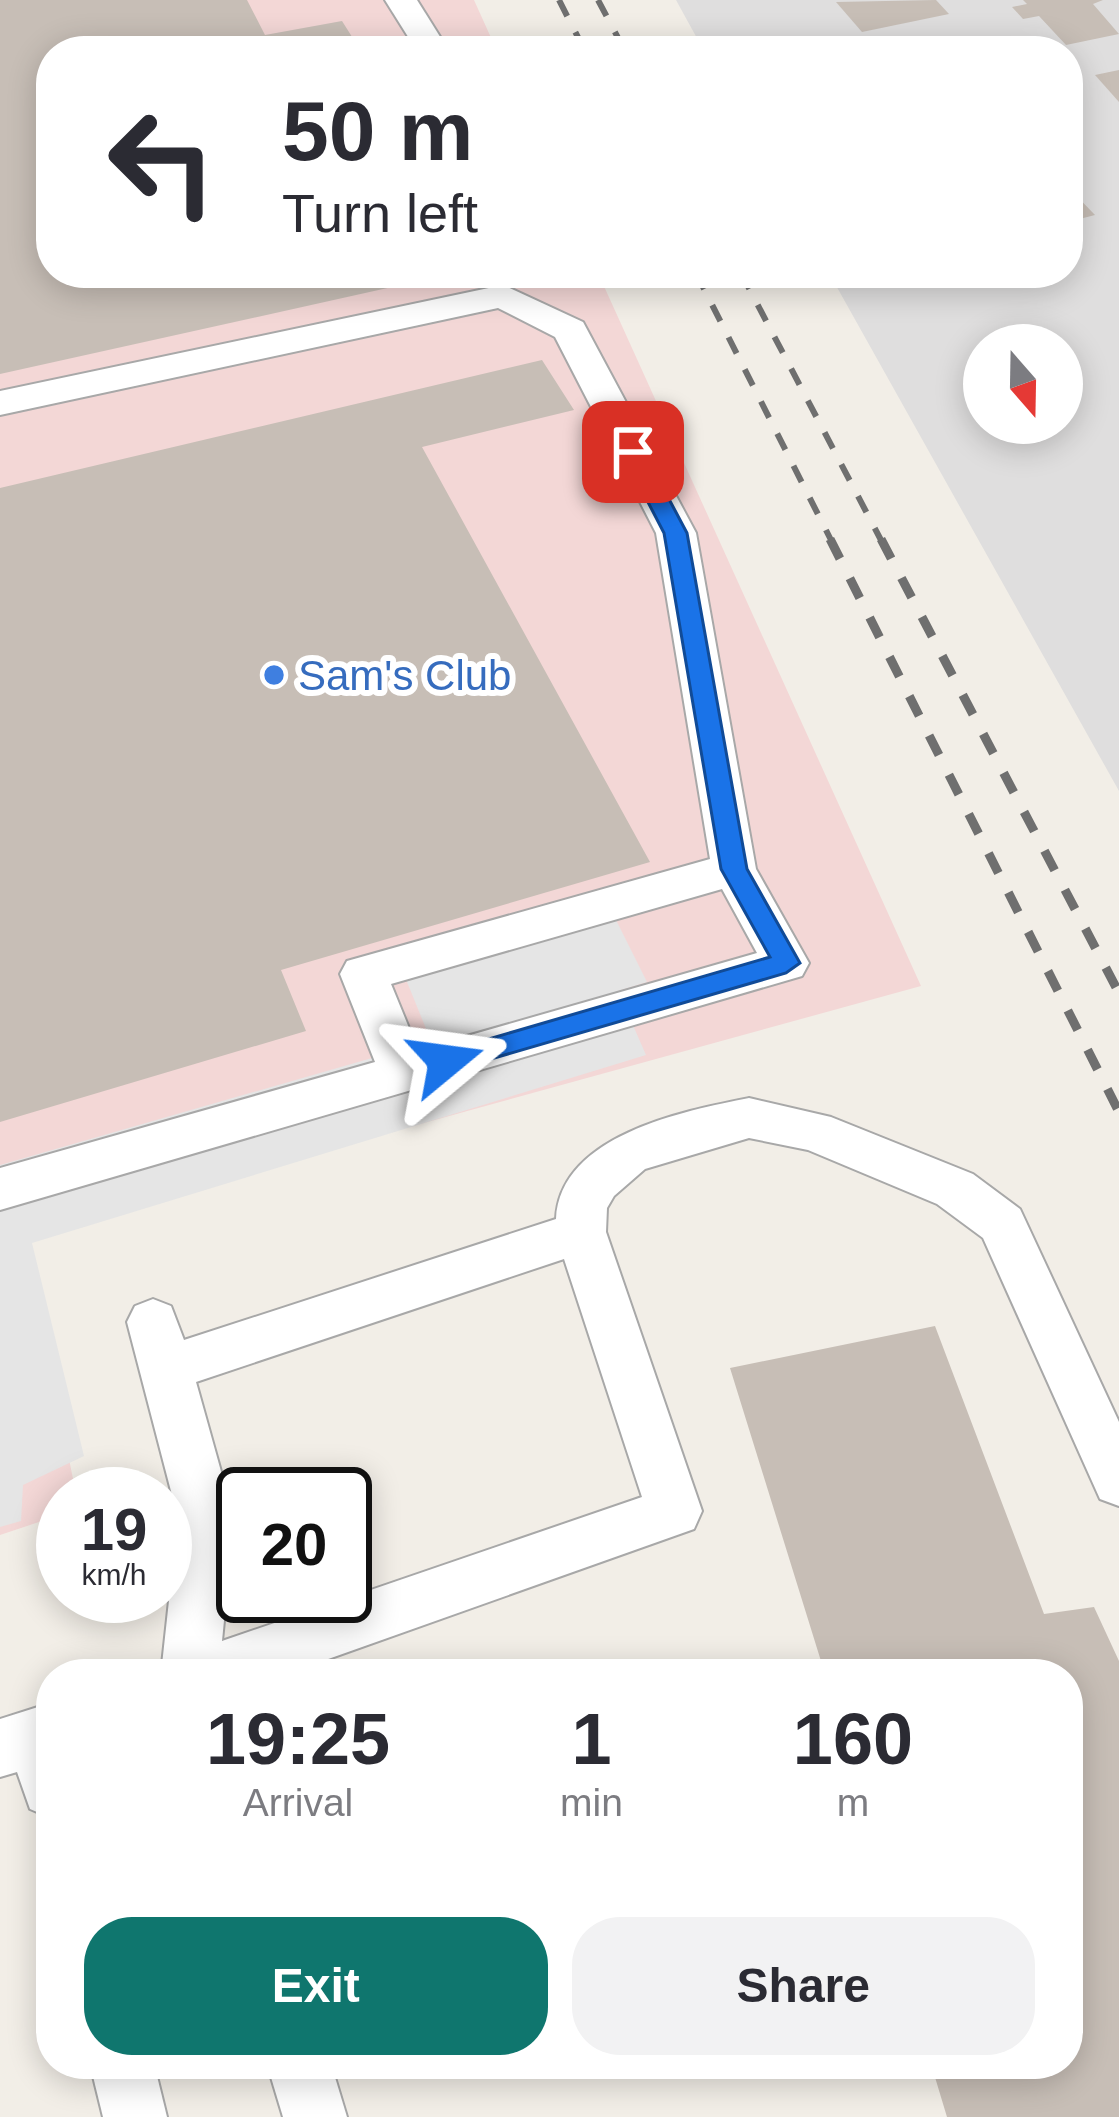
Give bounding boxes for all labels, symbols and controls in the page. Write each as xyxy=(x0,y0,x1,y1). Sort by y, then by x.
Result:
icon: left xyxy=(84,84,240,240)
text: 50 m xyxy=(282,84,473,178)
text: Turn left xyxy=(282,183,478,243)
north arrow xyxy=(963,324,1083,444)
map controls xyxy=(963,324,1083,444)
pin xyxy=(582,401,684,503)
icon: arrive xyxy=(600,419,666,485)
place label: Sam's Club xyxy=(298,652,511,699)
marker: Sam's Club xyxy=(261,662,287,688)
position arrow xyxy=(383,998,509,1124)
speed limit sign: 20 xyxy=(216,1467,372,1623)
text: 19 xyxy=(81,1496,147,1563)
text: km/h xyxy=(81,1558,147,1591)
text: 19:25 xyxy=(206,1699,390,1779)
text: 1 xyxy=(571,1699,612,1779)
text: 160 xyxy=(793,1699,913,1779)
text: Arrival xyxy=(243,1781,353,1824)
text: min xyxy=(560,1781,623,1824)
text: m xyxy=(837,1781,869,1824)
button: Exit xyxy=(84,1917,548,2055)
button: Share xyxy=(572,1917,1035,2055)

